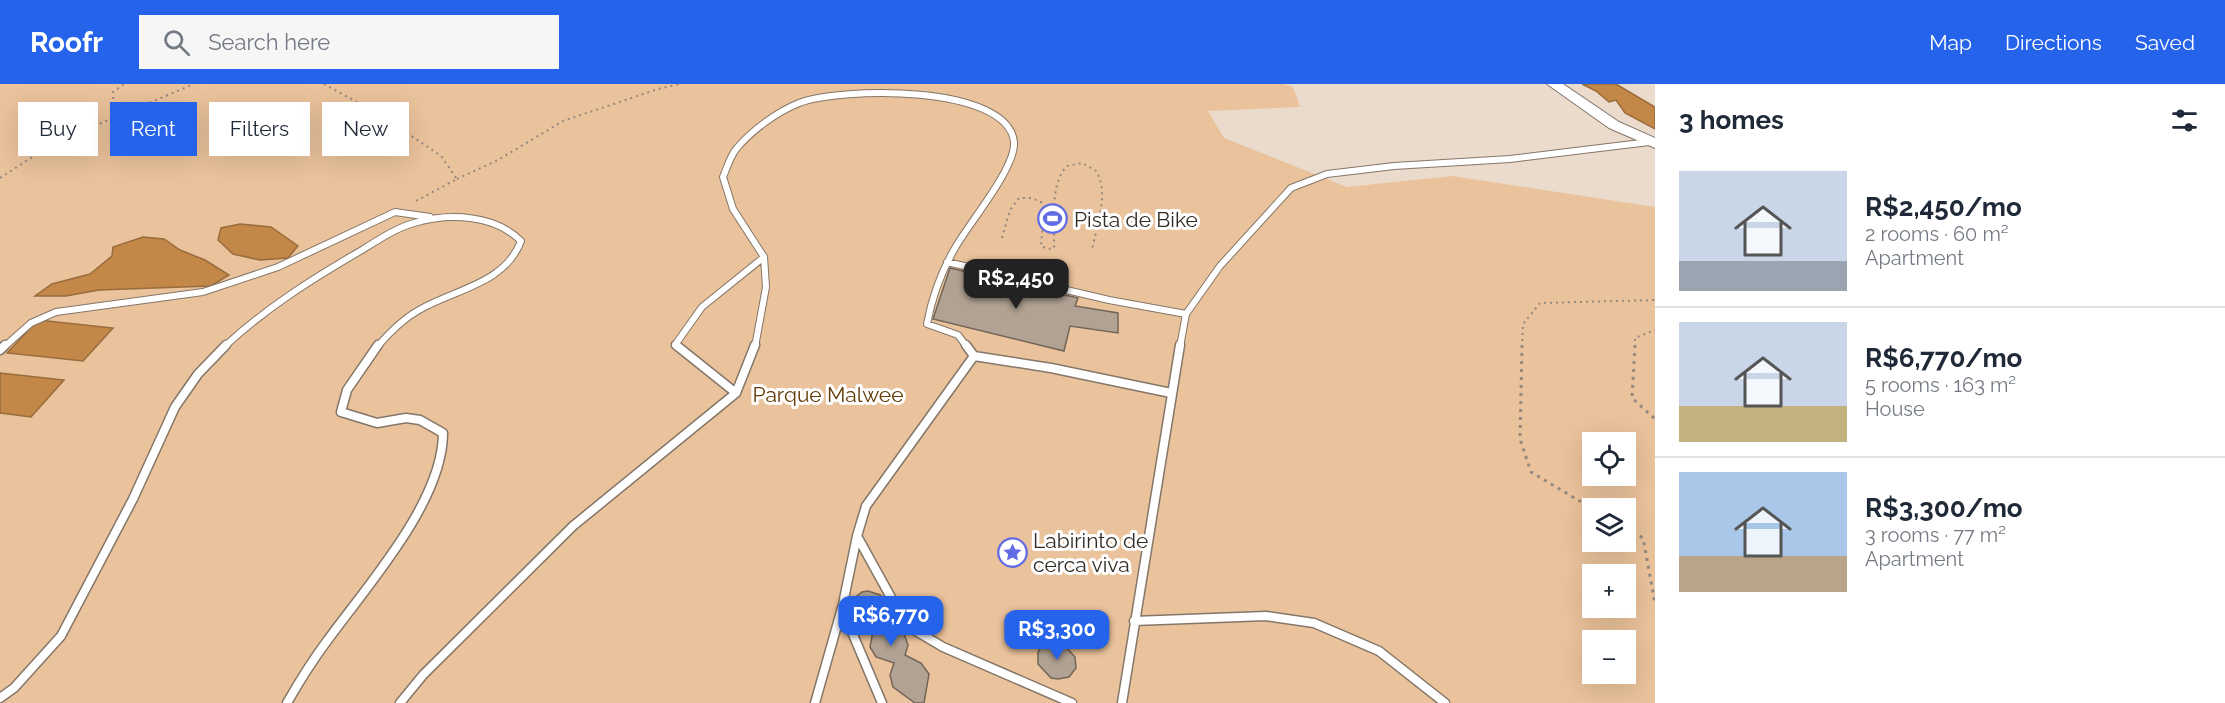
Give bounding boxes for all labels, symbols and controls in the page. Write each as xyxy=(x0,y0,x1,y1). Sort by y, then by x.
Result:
search box xyxy=(139,15,559,69)
text: Roofr xyxy=(30,26,103,59)
icon: search xyxy=(160,26,193,59)
text: Search here xyxy=(208,29,330,55)
text: Map xyxy=(1929,30,1972,55)
text: Directions xyxy=(2005,30,2102,55)
text: Saved xyxy=(2135,30,2195,55)
chip: Buy xyxy=(18,102,98,156)
chip: Rent xyxy=(110,102,197,156)
chip: Filters xyxy=(209,102,310,156)
chip: New xyxy=(322,102,409,156)
icon: filters xyxy=(2168,104,2201,137)
text: 3 homes xyxy=(1679,105,1784,135)
text: R$2,450/mo xyxy=(1865,192,2022,222)
icon: home xyxy=(1727,195,1799,267)
sports icon: Pista de Bike xyxy=(1037,203,1069,235)
place label: Pista de Bike xyxy=(1074,207,1198,232)
text: 2 rooms · 60 m² xyxy=(1865,222,2009,246)
text: Apartment xyxy=(1865,246,1964,270)
pin: R$2,450 xyxy=(961,259,1071,310)
text: R$2,450 xyxy=(978,266,1054,290)
text: R$6,770/mo xyxy=(1865,343,2022,373)
icon: home xyxy=(1727,346,1799,418)
text: 5 rooms · 163 m² xyxy=(1865,373,2016,397)
park label: Parque Malwee xyxy=(752,382,904,407)
text: House xyxy=(1865,397,1925,421)
map controls xyxy=(1582,432,1636,684)
button: locate xyxy=(1582,432,1636,486)
text: R$3,300/mo xyxy=(1865,493,2023,523)
icon: home xyxy=(1727,496,1799,568)
button: layers xyxy=(1582,498,1636,552)
text: 3 rooms · 77 m² xyxy=(1865,523,2006,547)
place label: Labirinto de cerca viva xyxy=(1033,528,1148,577)
place icon: Labirinto de cerca viva xyxy=(996,536,1028,568)
text: Apartment xyxy=(1865,547,1964,571)
button: + xyxy=(1582,564,1636,618)
pin: R$6,770 xyxy=(836,596,946,647)
text: R$6,770 xyxy=(852,603,930,627)
pin: R$3,300 xyxy=(1002,610,1112,661)
text: R$3,300 xyxy=(1018,617,1096,641)
button: − xyxy=(1582,630,1636,684)

